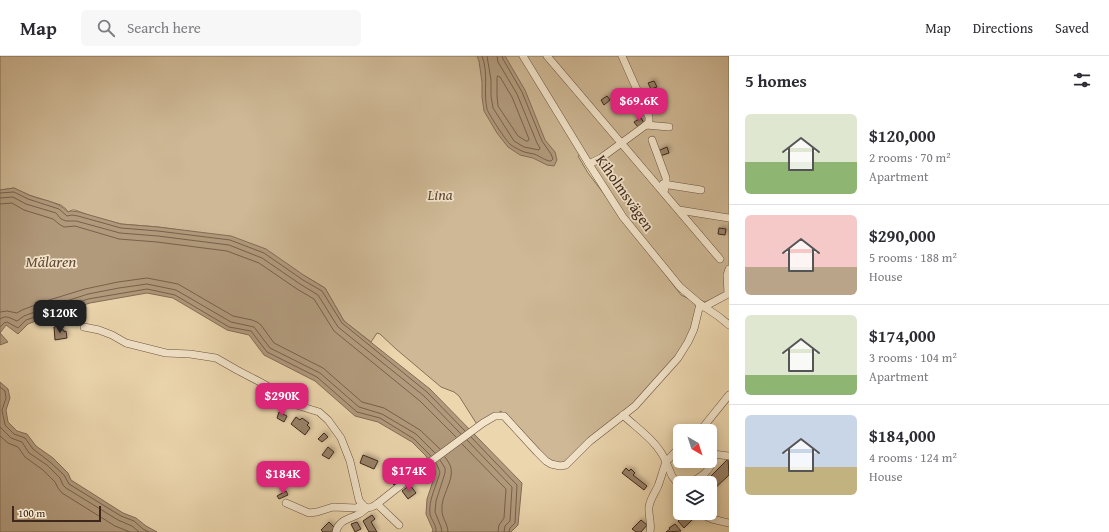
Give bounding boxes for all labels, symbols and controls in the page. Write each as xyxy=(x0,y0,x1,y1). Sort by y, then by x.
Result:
search box xyxy=(81,10,361,46)
text: Map xyxy=(20,14,57,42)
icon: search xyxy=(95,17,117,39)
text: Search here xyxy=(127,17,201,38)
text: Map xyxy=(925,18,951,38)
text: Directions xyxy=(973,18,1033,38)
text: Saved xyxy=(1055,18,1089,38)
text: 5 homes xyxy=(745,68,807,93)
icon: filters xyxy=(1071,69,1093,91)
pin: $69.6K xyxy=(606,88,672,122)
text: $69.6K xyxy=(620,91,658,110)
text: $120,000 xyxy=(869,123,935,148)
icon: home xyxy=(777,130,825,178)
text: 2 rooms · 70 m² xyxy=(869,148,951,167)
street label: Kiholmsvägen xyxy=(591,150,660,236)
text: Apartment xyxy=(869,167,929,186)
park label: Lina xyxy=(426,184,453,205)
text: $290,000 xyxy=(869,223,935,248)
icon: home xyxy=(777,231,825,279)
text: 5 rooms · 188 m² xyxy=(869,248,957,267)
water label: Mälaren xyxy=(26,249,76,273)
text: House xyxy=(869,267,903,286)
pin: $120K xyxy=(32,300,88,334)
text: $120K xyxy=(42,303,78,322)
text: $174,000 xyxy=(869,323,935,348)
icon: home xyxy=(777,331,825,379)
text: 3 rooms · 104 m² xyxy=(869,348,957,367)
text: Apartment xyxy=(869,367,929,386)
pin: $290K xyxy=(254,383,310,417)
text: $290K xyxy=(264,386,300,405)
text: $184,000 xyxy=(869,423,935,448)
north arrow xyxy=(673,424,717,468)
map controls xyxy=(673,424,717,520)
icon: home xyxy=(777,431,825,479)
text: 4 rooms · 124 m² xyxy=(869,448,957,467)
pin: $174K xyxy=(381,458,437,492)
pin: $184K xyxy=(255,461,311,495)
text: $174K xyxy=(391,461,427,480)
text: $184K xyxy=(265,464,301,483)
text: House xyxy=(869,467,903,486)
button: layers xyxy=(673,476,717,520)
scale bar xyxy=(12,504,101,523)
text: 100 m xyxy=(18,505,45,521)

